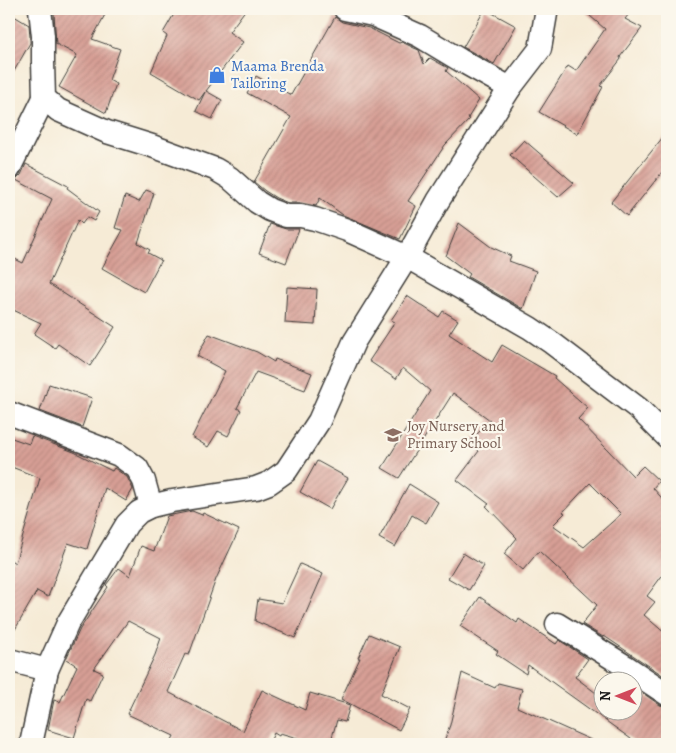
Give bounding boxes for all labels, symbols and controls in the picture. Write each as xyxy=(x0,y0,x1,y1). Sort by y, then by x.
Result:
place label: Maama Brenda Tailoring xyxy=(231,56,324,93)
shop icon: Maama Brenda Tailoring xyxy=(207,65,227,85)
place label: Joy Nursery and Primary School xyxy=(407,416,505,453)
school or university icon: Joy Nursery and Primary School xyxy=(383,425,403,445)
north arrow xyxy=(594,670,644,720)
text: N xyxy=(596,691,615,701)

